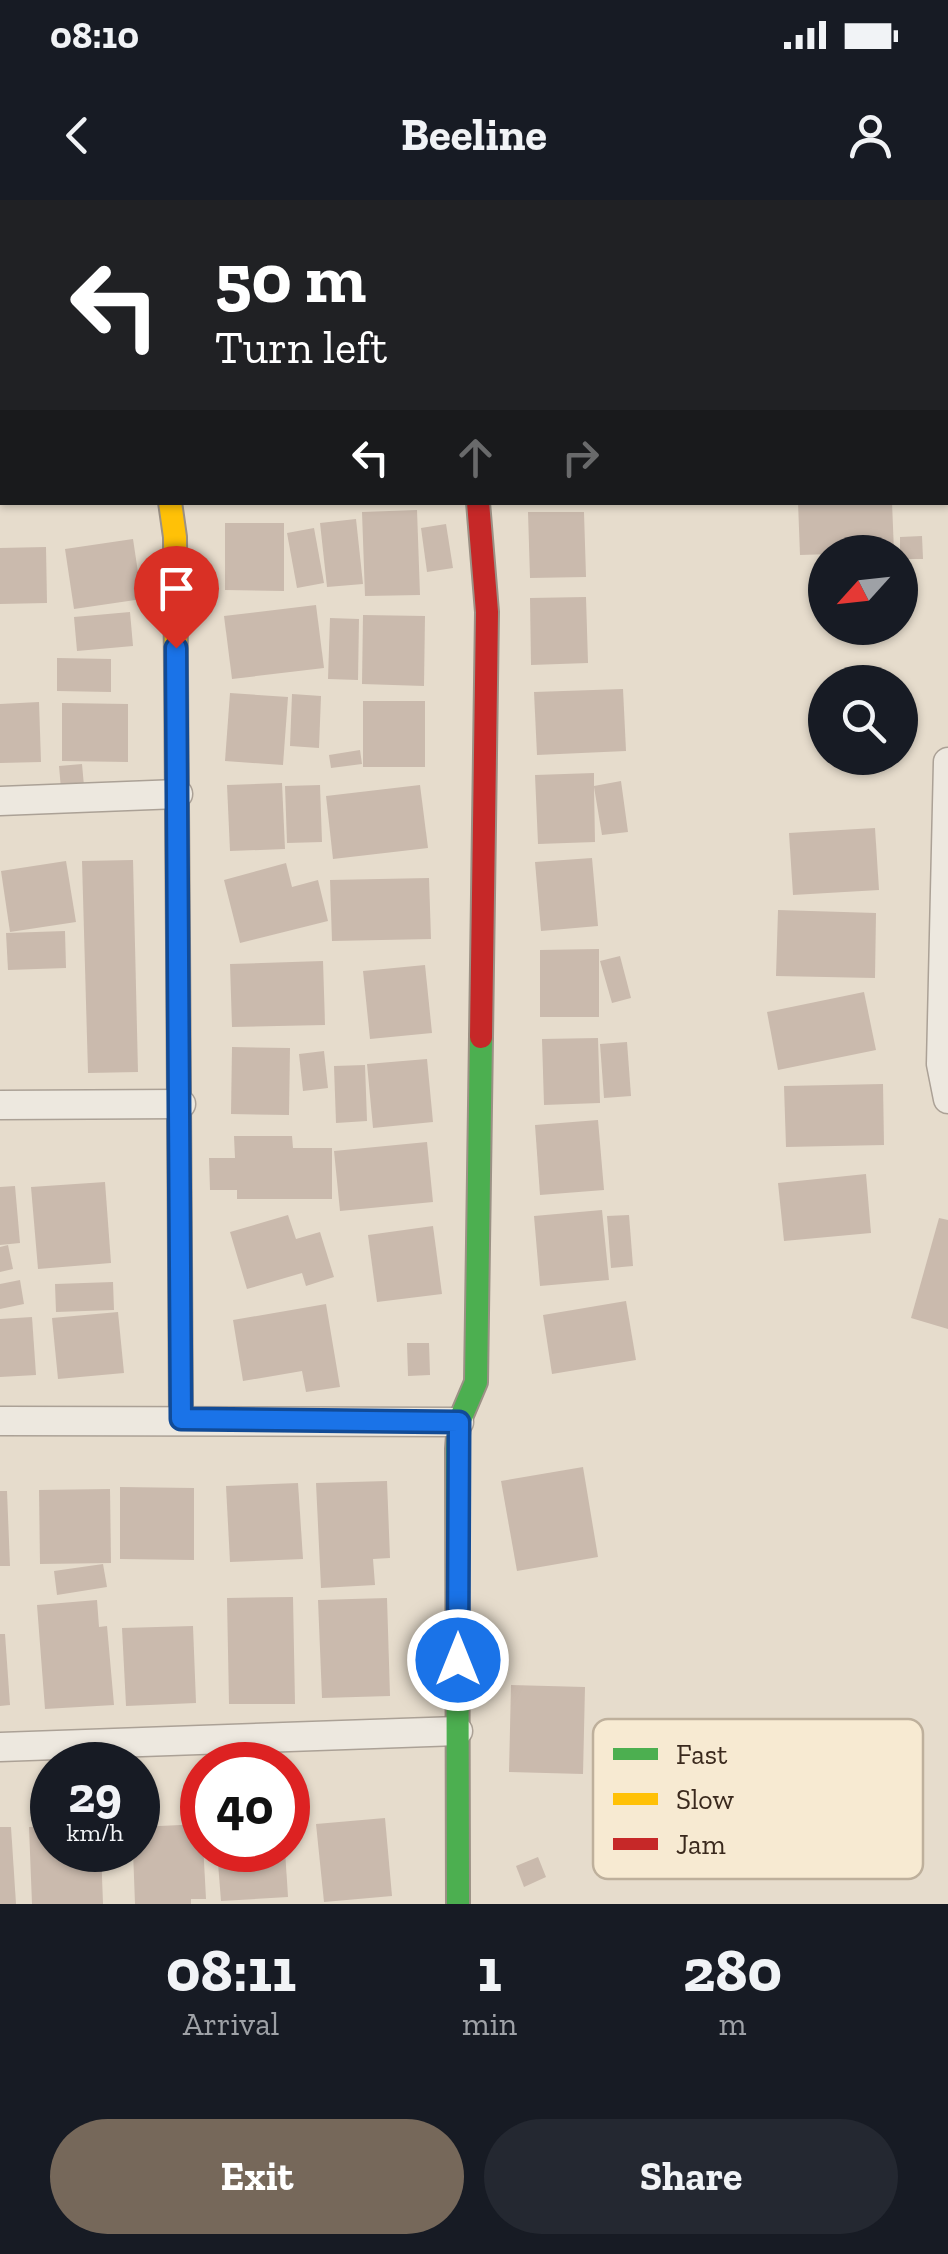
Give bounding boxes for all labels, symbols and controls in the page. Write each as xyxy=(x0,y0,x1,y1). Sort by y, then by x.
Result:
text: 08:10 xyxy=(50,12,139,58)
icon: back xyxy=(50,108,105,163)
text: Beeline xyxy=(401,108,547,162)
icon: person xyxy=(843,108,898,163)
text: 50 m xyxy=(215,236,366,320)
icon: left xyxy=(50,240,180,370)
text: Turn left xyxy=(215,321,387,375)
icon: left xyxy=(343,430,398,485)
icon: ahead xyxy=(448,430,503,485)
icon: right xyxy=(553,430,608,485)
north arrow xyxy=(808,535,918,645)
map controls xyxy=(808,535,918,775)
pin xyxy=(134,546,219,649)
icon: arrive xyxy=(149,561,204,616)
button: search xyxy=(808,665,918,775)
position arrow xyxy=(406,1608,510,1712)
legend xyxy=(593,1719,923,1879)
text: Fast xyxy=(676,1738,728,1771)
speed limit sign: 40 xyxy=(180,1742,310,1872)
text: 29 xyxy=(68,1765,122,1825)
text: Slow xyxy=(676,1783,734,1816)
text: km/h xyxy=(66,1817,124,1847)
text: Jam xyxy=(676,1828,726,1861)
text: 08:11 xyxy=(166,1934,296,2006)
text: 1 xyxy=(477,1934,502,2006)
text: 280 xyxy=(683,1934,782,2006)
text: Arrival xyxy=(183,2005,279,2043)
text: min xyxy=(462,2005,517,2043)
text: m xyxy=(719,2005,746,2043)
button: Exit xyxy=(50,2119,464,2234)
button: Share xyxy=(484,2119,898,2234)

